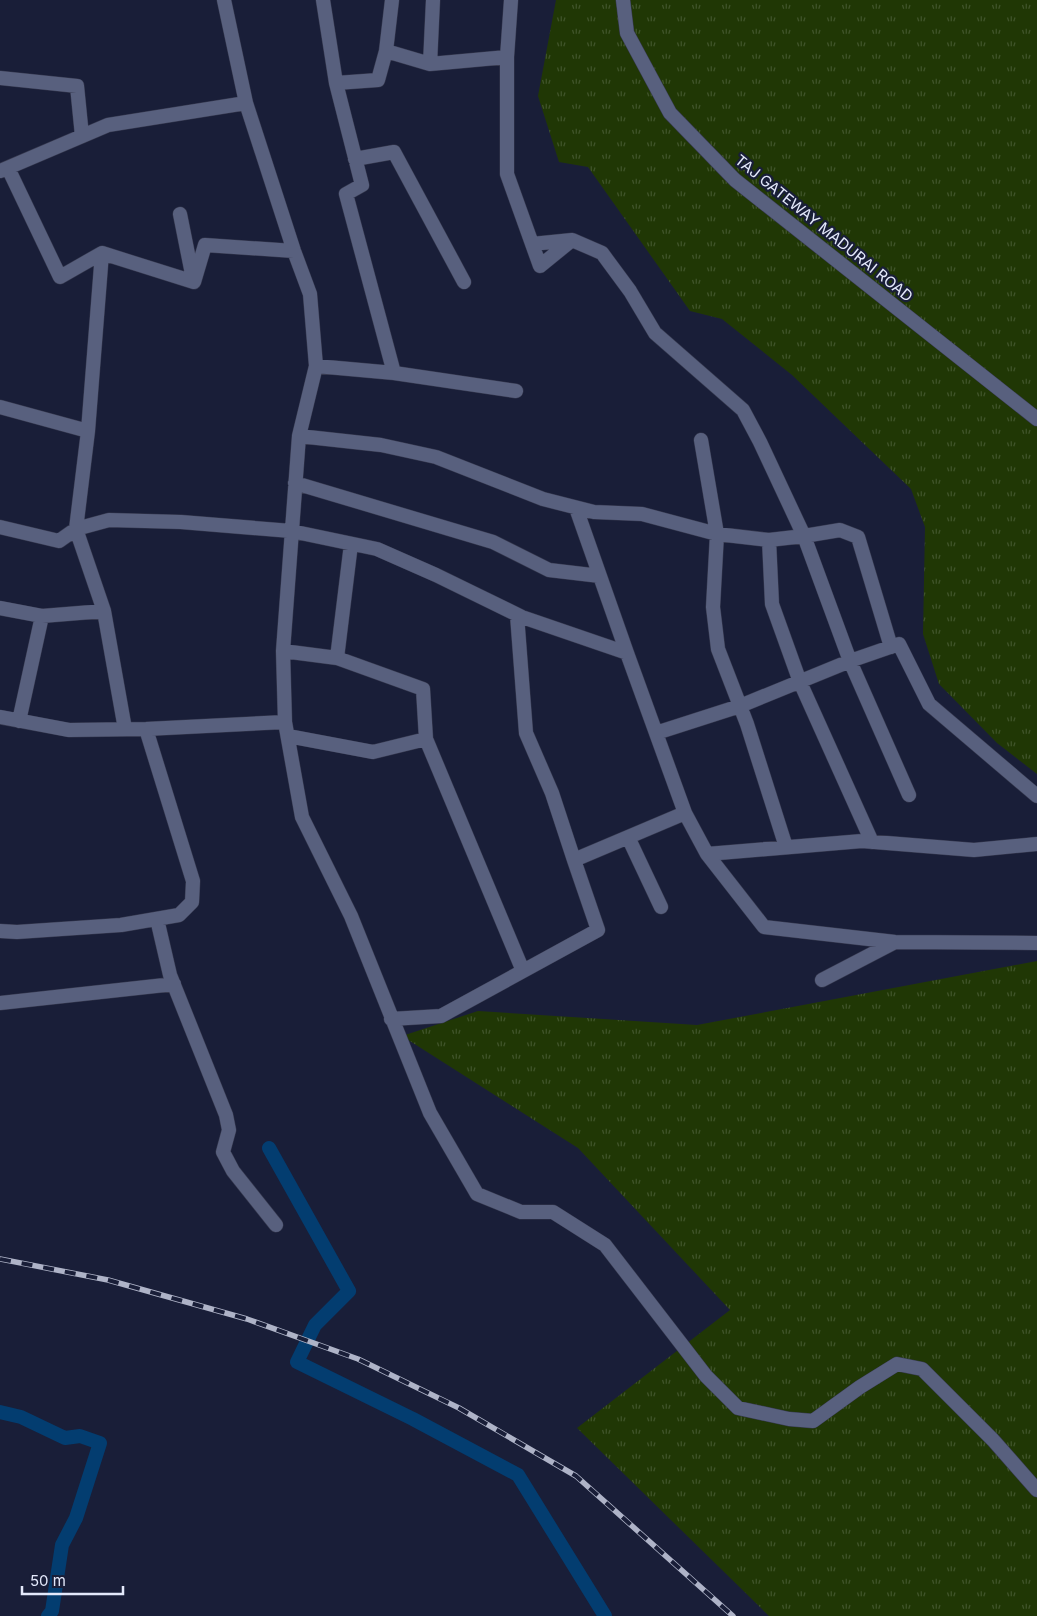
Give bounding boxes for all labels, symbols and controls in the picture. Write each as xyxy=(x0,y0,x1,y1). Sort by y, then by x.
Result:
street label: TAJ GATEWAY MADURAI ROAD xyxy=(731,150,917,306)
scale bar xyxy=(22,1564,124,1596)
text: 50 m xyxy=(30,1571,66,1590)

